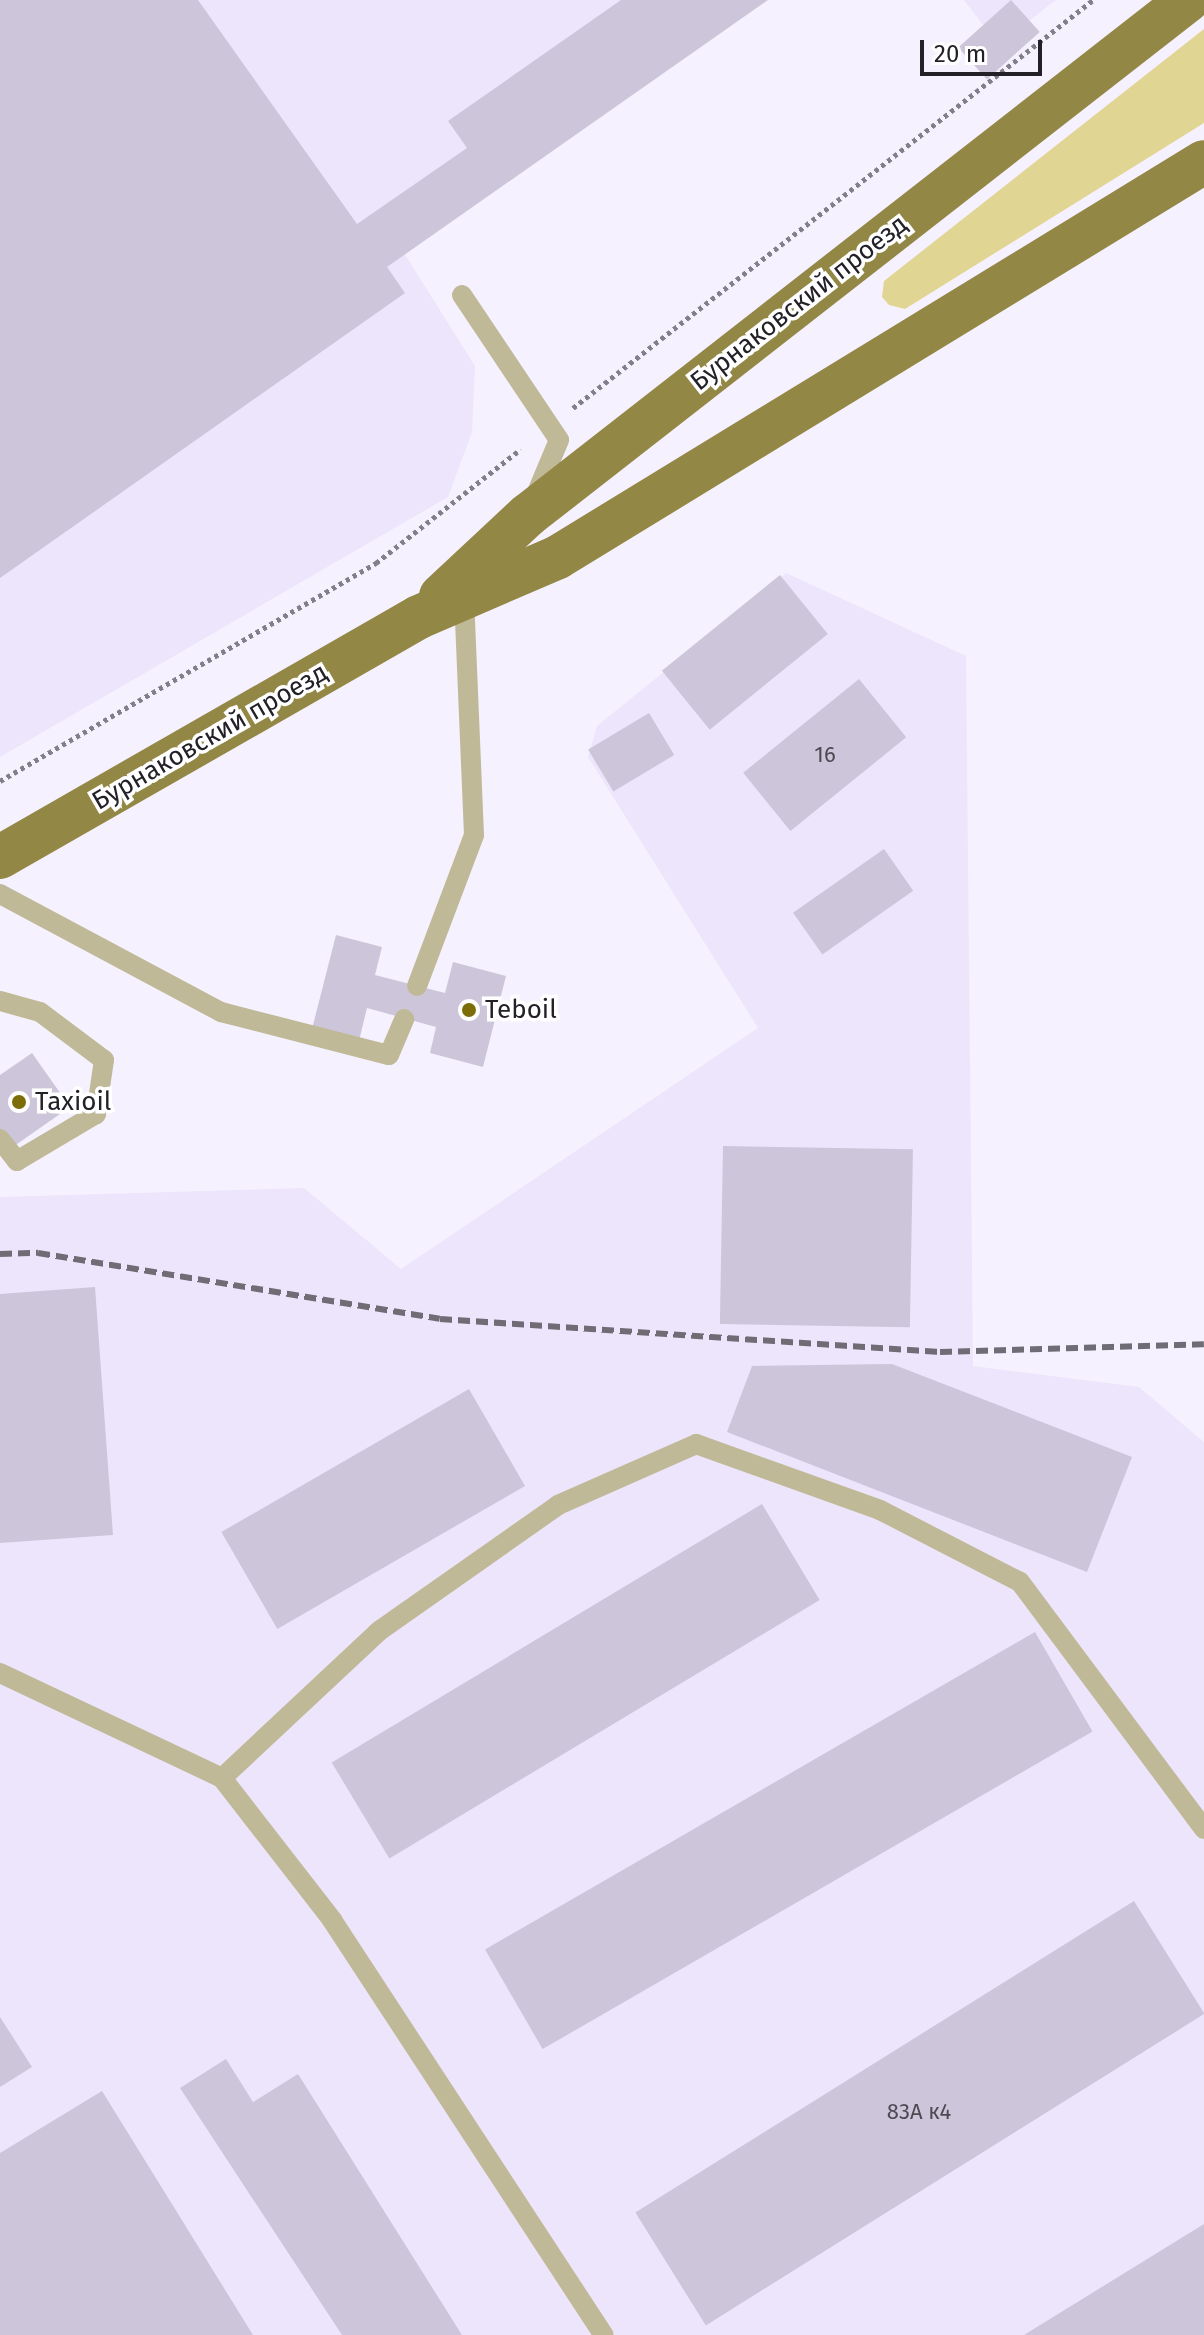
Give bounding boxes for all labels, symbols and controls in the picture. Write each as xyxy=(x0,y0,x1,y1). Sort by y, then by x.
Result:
scale bar xyxy=(924,24,1046,74)
text: 20 m xyxy=(934,40,986,68)
street label: Бурнаковский проезд xyxy=(684,209,914,397)
street label: Бурнаковский проезд xyxy=(87,657,333,817)
house number: 16 xyxy=(814,742,836,768)
place label: Teboil xyxy=(485,994,557,1026)
marker: Teboil xyxy=(460,1001,478,1019)
place label: Taxioil xyxy=(35,1086,111,1118)
marker: Taxioil xyxy=(10,1093,28,1111)
house number: 83А к4 xyxy=(887,2099,951,2125)

